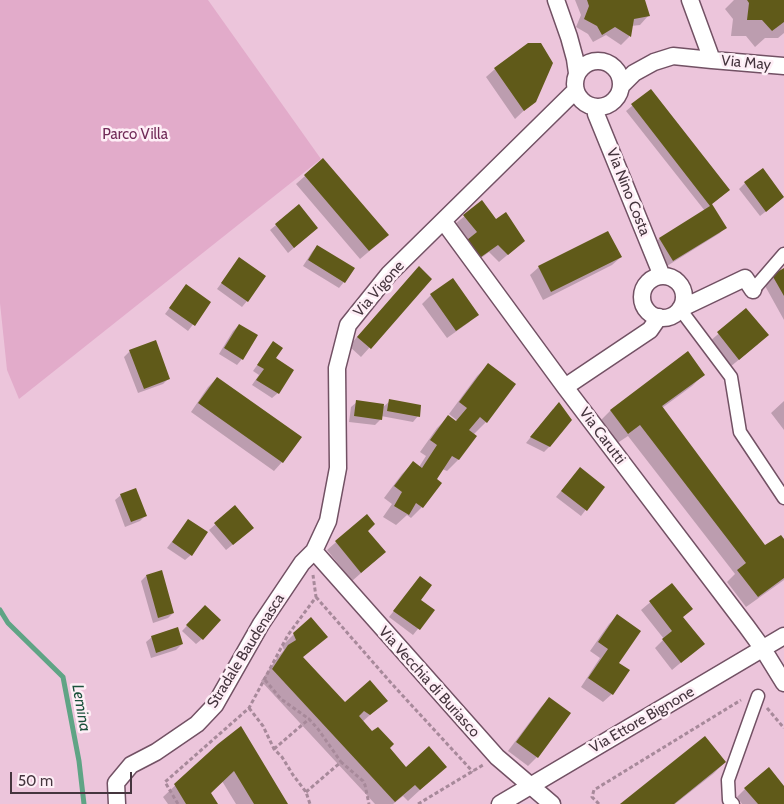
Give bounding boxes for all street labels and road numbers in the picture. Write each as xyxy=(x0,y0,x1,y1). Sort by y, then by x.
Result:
street label: Via May xyxy=(720,52,772,74)
street label: Via Nino Costa xyxy=(602,146,654,238)
street label: Via Vigone xyxy=(350,257,408,321)
street label: Via Carutti xyxy=(575,404,629,468)
street label: Stradale Baudenasca xyxy=(204,591,288,711)
street label: Via Vecchia di Buriasco xyxy=(375,623,483,741)
street label: Via Ettore Bignone xyxy=(586,683,698,757)

